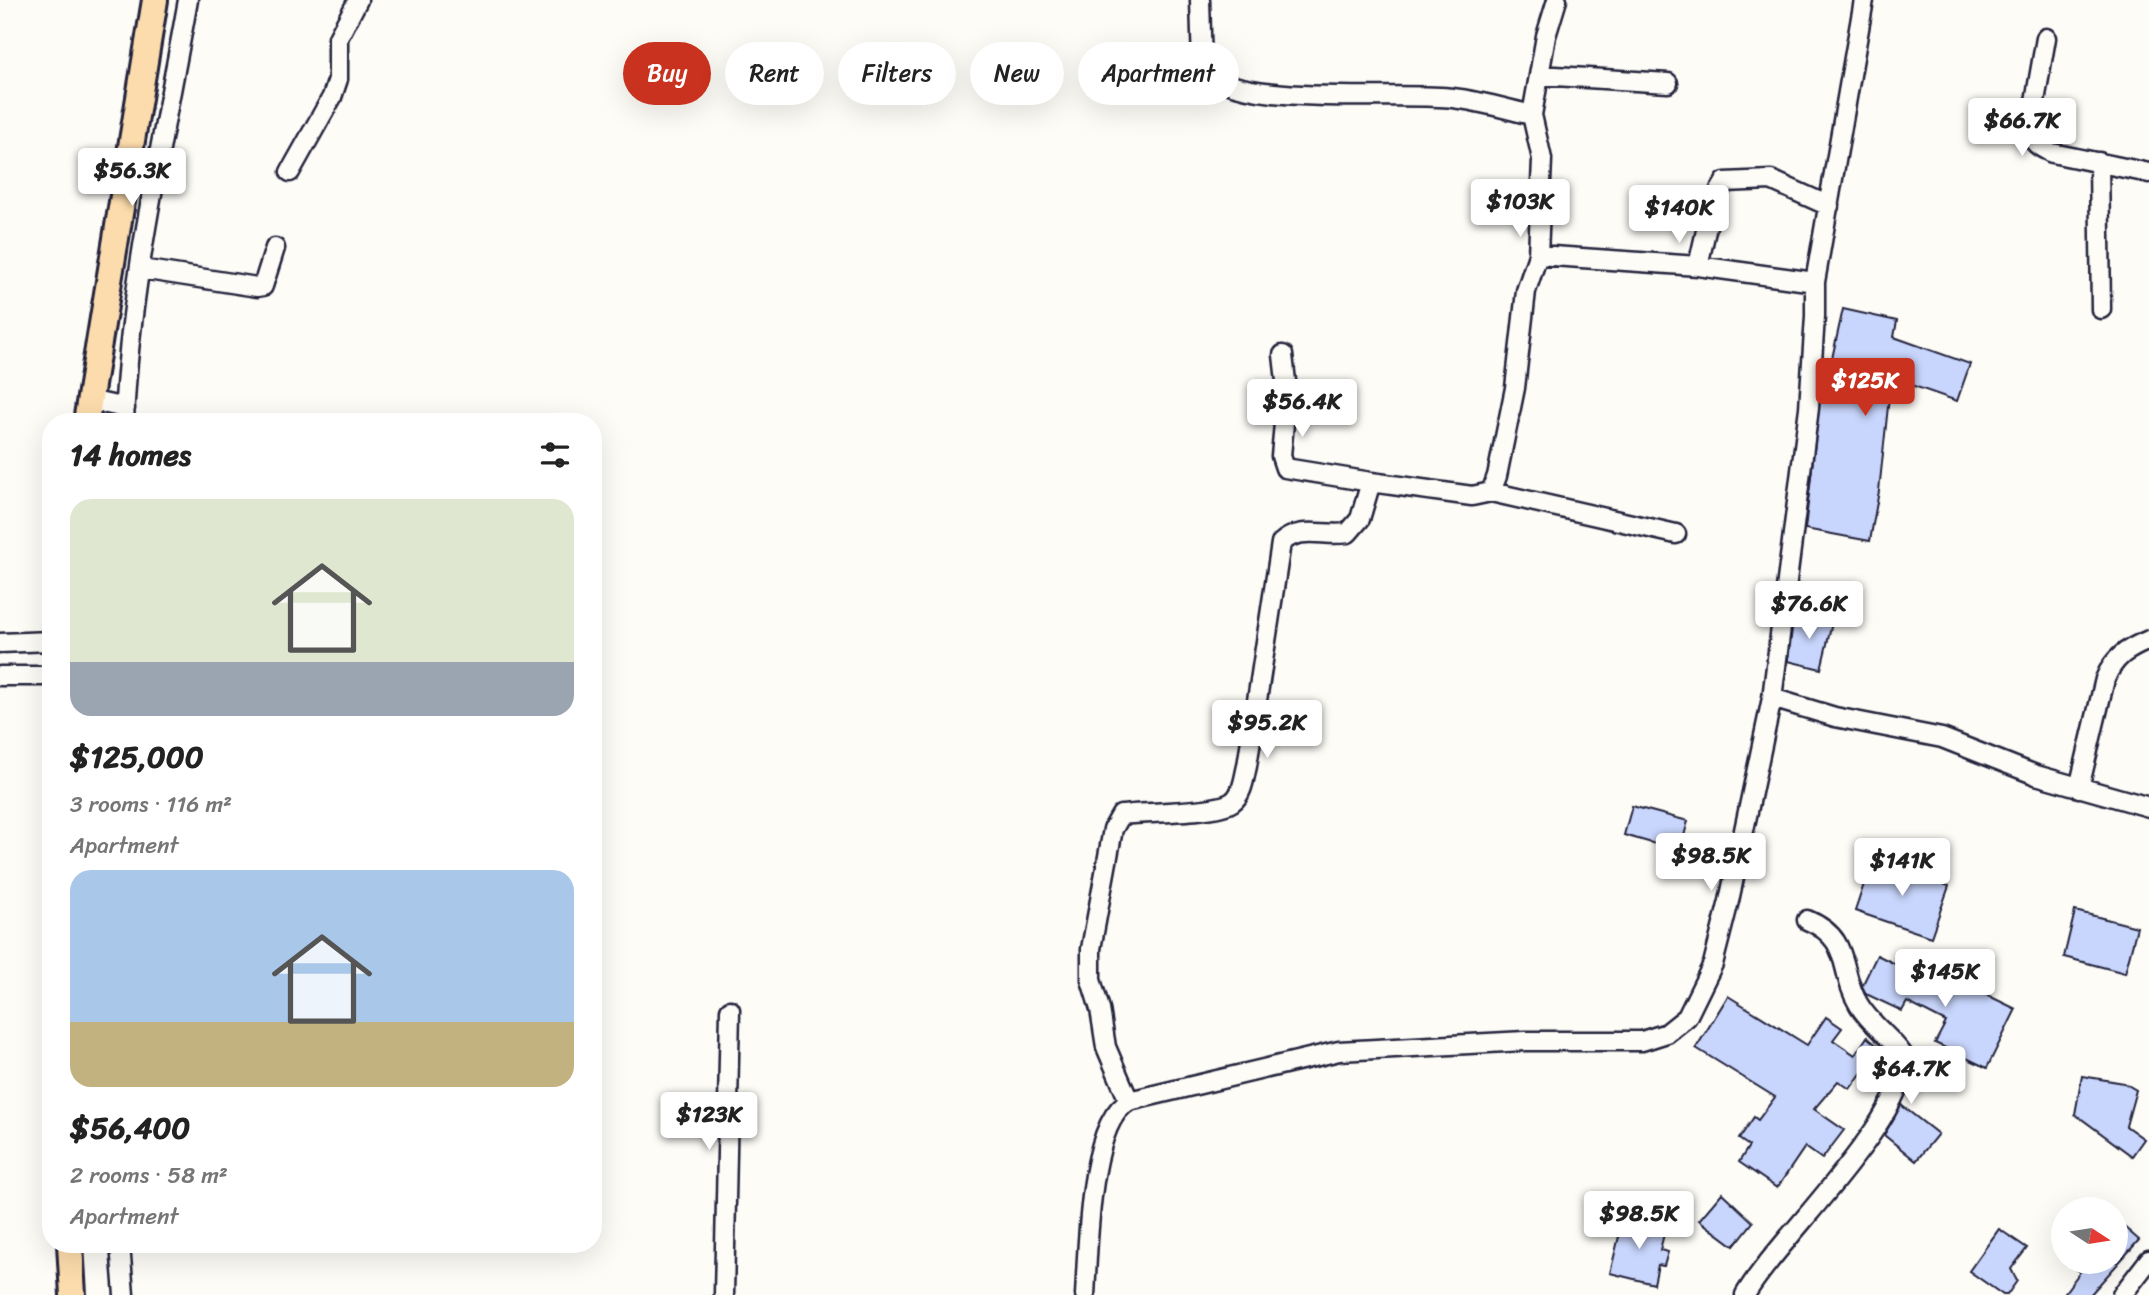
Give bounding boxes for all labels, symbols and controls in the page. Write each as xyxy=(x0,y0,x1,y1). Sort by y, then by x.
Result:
chip: Buy xyxy=(623,42,711,105)
chip: Rent xyxy=(725,42,824,105)
chip: Filters xyxy=(838,42,956,105)
chip: New xyxy=(970,42,1064,105)
chip: Apartment xyxy=(1078,42,1239,105)
pin: $66.7K xyxy=(1965,99,2079,158)
text: $66.7K xyxy=(1984,100,2060,141)
pin: $56.3K xyxy=(75,148,189,208)
text: $56.3K xyxy=(94,150,170,191)
pin: $103K xyxy=(1471,180,1569,239)
text: $103K xyxy=(1487,181,1553,222)
pin: $140K xyxy=(1630,186,1728,245)
text: $140K xyxy=(1645,187,1713,228)
pin: $125K xyxy=(1816,358,1914,418)
text: $125K xyxy=(1832,360,1898,401)
pin: $56.4K xyxy=(1245,380,1359,439)
text: $56.4K xyxy=(1263,381,1341,422)
text: 14 homes xyxy=(70,428,191,482)
icon: filters xyxy=(536,436,574,474)
icon: home xyxy=(259,545,385,671)
pin: $76.6K xyxy=(1752,582,1866,641)
text: $76.6K xyxy=(1771,583,1847,624)
pin: $95.2K xyxy=(1210,700,1324,760)
text: $95.2K xyxy=(1228,702,1306,743)
text: $125,000 xyxy=(70,730,204,784)
text: 3 rooms · 116 m² xyxy=(70,784,232,825)
text: Apartment xyxy=(70,825,179,866)
pin: $98.5K xyxy=(1654,834,1768,893)
text: $98.5K xyxy=(1672,835,1750,876)
pin: $141K xyxy=(1853,838,1951,898)
text: $141K xyxy=(1870,840,1934,881)
icon: home xyxy=(259,916,385,1042)
pin: $145K xyxy=(1896,950,1994,1009)
text: $145K xyxy=(1911,951,1979,992)
pin: $64.7K xyxy=(1854,1046,1968,1106)
text: $64.7K xyxy=(1873,1048,1949,1089)
pin: $123K xyxy=(660,1092,758,1152)
text: $123K xyxy=(676,1094,742,1135)
text: $56,400 xyxy=(70,1101,190,1155)
text: 2 rooms · 58 m² xyxy=(70,1155,228,1196)
pin: $98.5K xyxy=(1582,1192,1696,1251)
text: $98.5K xyxy=(1600,1193,1678,1234)
text: Apartment xyxy=(70,1196,179,1237)
north arrow xyxy=(2051,1197,2128,1274)
map controls xyxy=(2051,1197,2128,1274)

